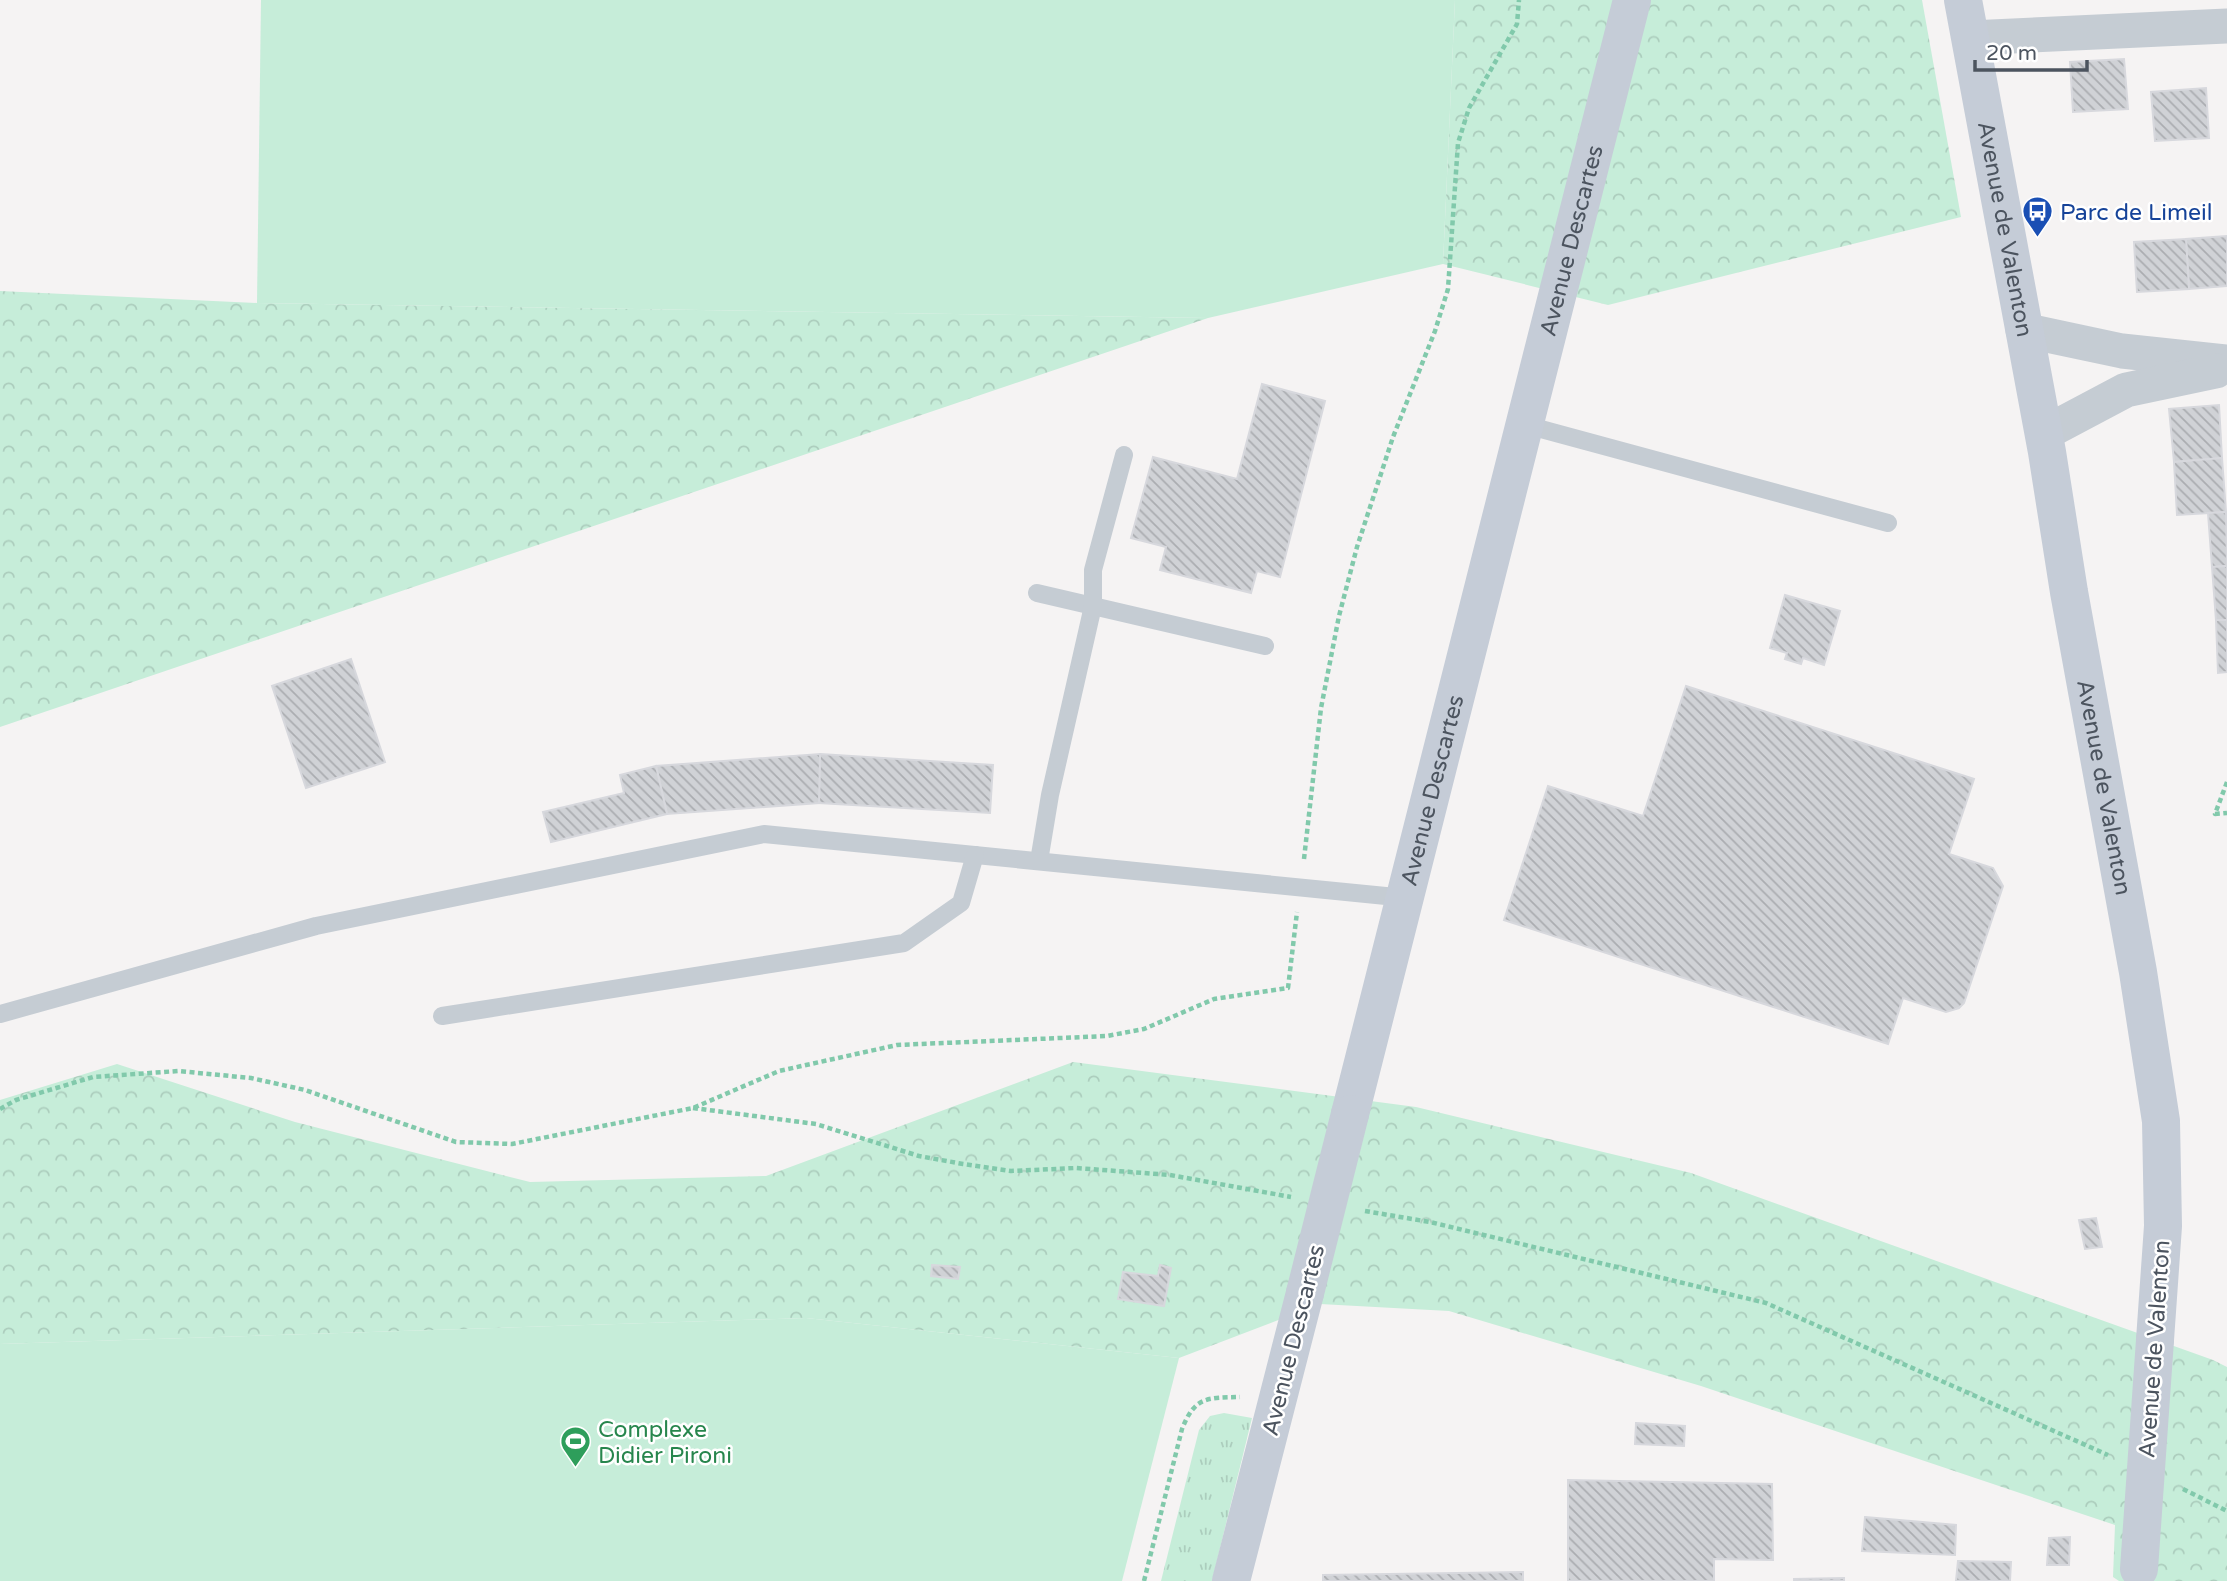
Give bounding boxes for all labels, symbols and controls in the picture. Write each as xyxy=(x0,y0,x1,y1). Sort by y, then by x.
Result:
scale bar xyxy=(1975,28,2087,72)
text: 20 m xyxy=(1986,41,2037,66)
street label: Avenue de Valenton xyxy=(1971,119,2038,339)
street label: Avenue Descartes xyxy=(1534,142,1610,339)
bus stop icon: Parc de Limeil xyxy=(2020,195,2054,239)
place label: Parc de Limeil xyxy=(2060,199,2213,227)
street label: Avenue de Valenton xyxy=(2070,677,2137,898)
street label: Avenue Descartes xyxy=(1395,692,1471,889)
street label: Avenue de Valenton xyxy=(2133,1239,2177,1459)
street label: Avenue Descartes xyxy=(1257,1242,1331,1439)
place label: Complexe Didier Pironi xyxy=(598,1416,732,1470)
sports icon: Complexe Didier Pironi xyxy=(558,1425,592,1469)

